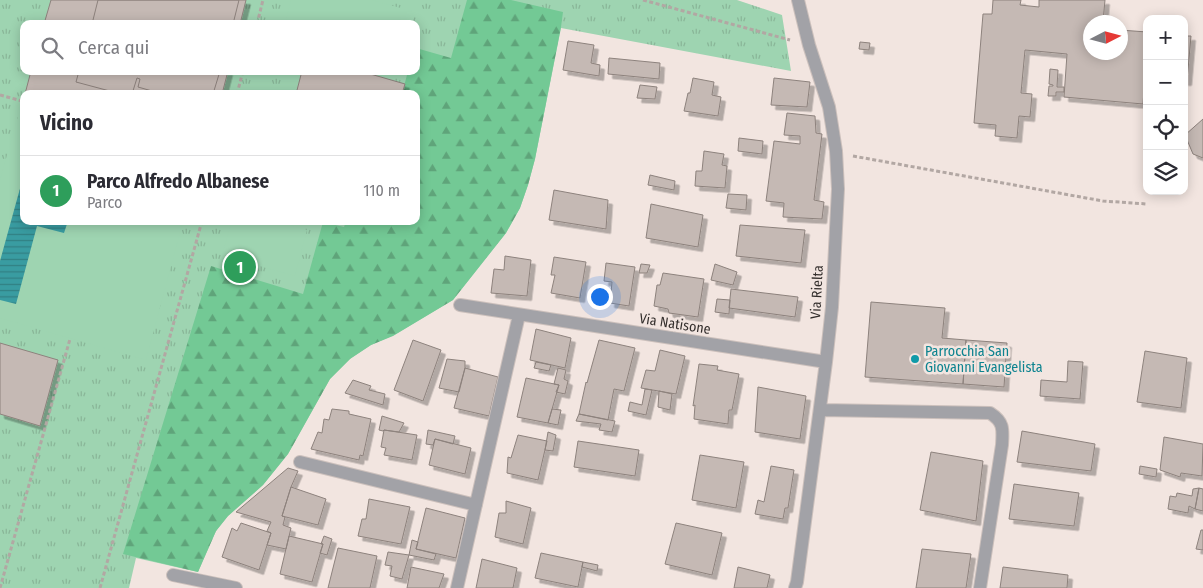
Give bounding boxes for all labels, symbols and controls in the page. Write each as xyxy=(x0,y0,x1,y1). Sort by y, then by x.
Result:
north arrow xyxy=(1083,15,1128,60)
map controls xyxy=(1143,15,1188,195)
button: + xyxy=(1143,15,1188,60)
search box xyxy=(20,20,420,75)
icon: search xyxy=(38,34,66,62)
text: Cerca qui xyxy=(78,36,149,59)
button: − xyxy=(1143,60,1188,105)
button: locate xyxy=(1143,105,1188,150)
text: Vicino xyxy=(40,110,93,136)
button: layers xyxy=(1143,150,1188,195)
text: Parco Alfredo Albanese xyxy=(87,170,269,193)
text: 1 xyxy=(53,181,59,200)
text: 110 m xyxy=(363,181,400,200)
text: Parco xyxy=(87,193,122,212)
pin: 1 xyxy=(224,248,256,286)
street label: Via Rielta xyxy=(807,264,827,319)
your location xyxy=(587,284,613,310)
street label: Via Natisone xyxy=(638,310,712,338)
place label: Parrocchia San Giovanni Evangelista xyxy=(925,343,1043,376)
marker: Parrocchia San Giovanni Evangelista xyxy=(909,353,921,365)

